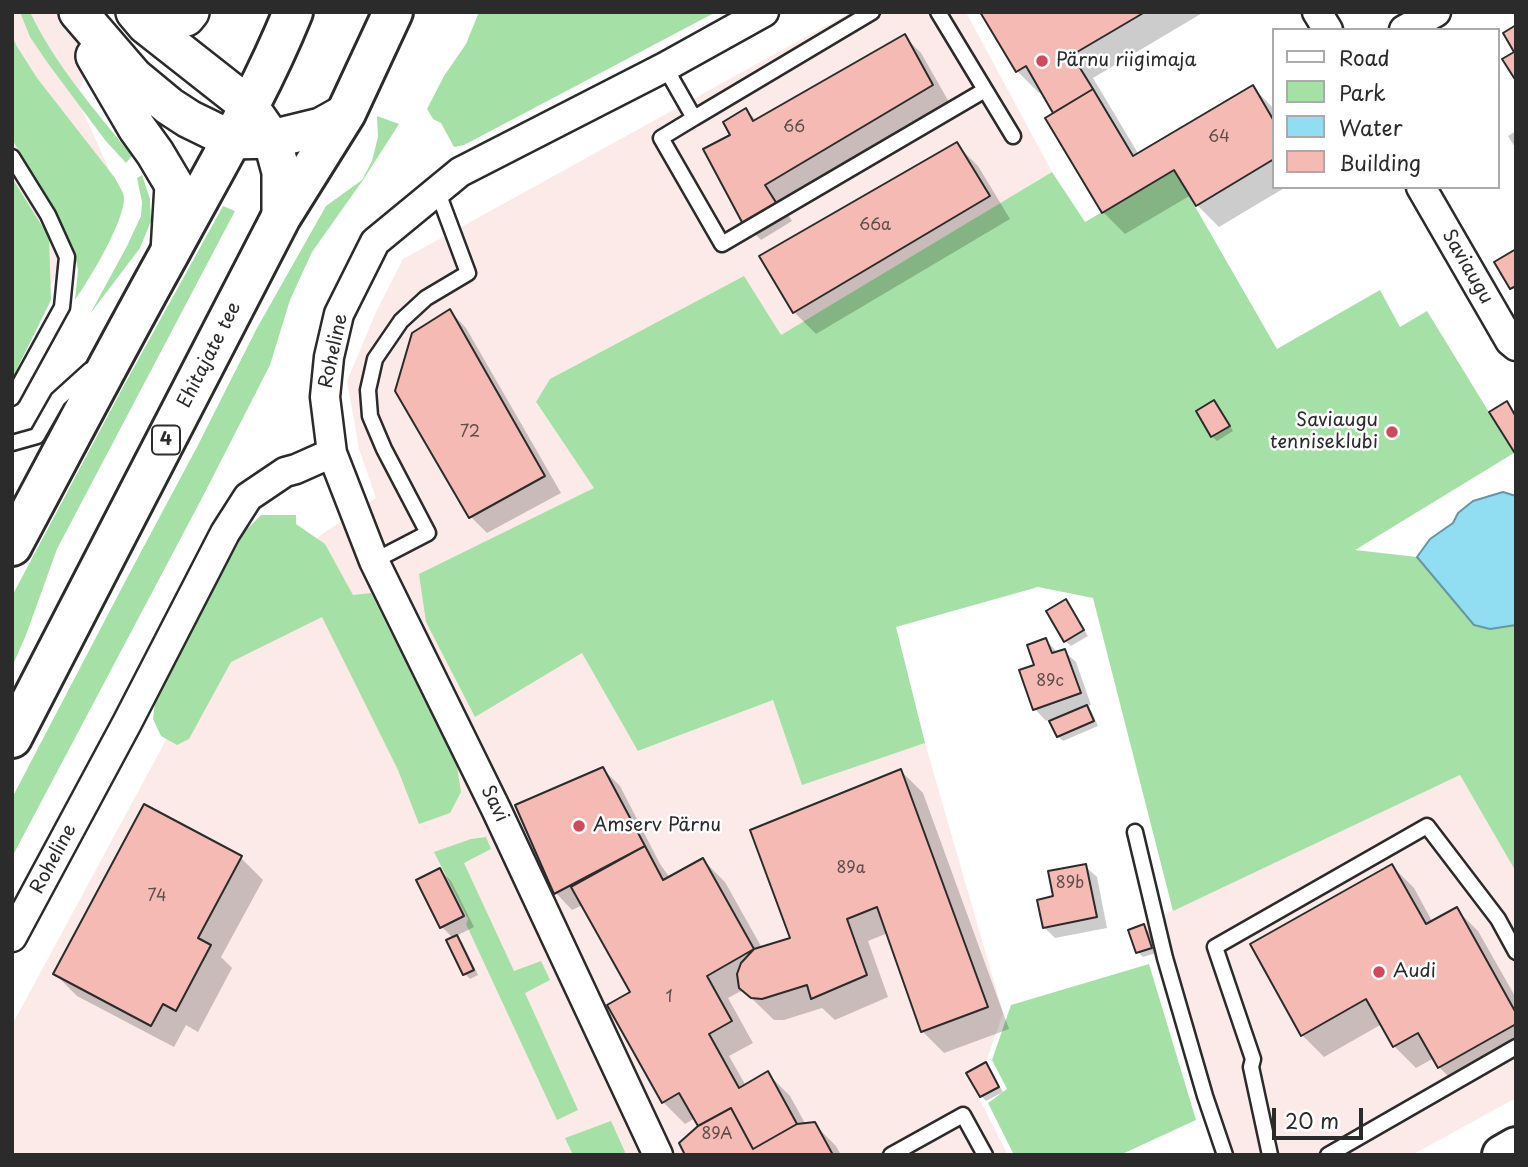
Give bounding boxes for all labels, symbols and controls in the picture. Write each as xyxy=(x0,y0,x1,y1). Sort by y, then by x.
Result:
legend xyxy=(1272,28,1500,189)
text: Road xyxy=(1339,41,1390,73)
place label: Pärnu riigimaja xyxy=(1056,50,1196,72)
marker: Pärnu riigimaja xyxy=(1034,53,1050,69)
text: Park xyxy=(1339,76,1386,108)
text: Water xyxy=(1339,111,1402,143)
house number: 66 xyxy=(783,118,805,138)
house number: 64 xyxy=(1208,128,1230,148)
text: Building xyxy=(1339,146,1421,178)
house number: 66a xyxy=(859,216,891,236)
street label: Saviaugu xyxy=(1437,226,1497,308)
street label: Ehitajate tee xyxy=(174,298,246,412)
street label: Roheline xyxy=(315,312,353,390)
place label: Saviaugu tenniseklubi xyxy=(1270,410,1378,454)
house number: 72 xyxy=(460,423,480,443)
marker: Saviaugu tenniseklubi xyxy=(1384,424,1400,440)
road number: 4 xyxy=(152,426,180,454)
house number: 89c xyxy=(1036,672,1064,692)
street label: Savi xyxy=(475,782,513,826)
place label: Amserv Pärnu xyxy=(593,815,721,837)
marker: Amserv Pärnu xyxy=(571,818,587,834)
street label: Roheline xyxy=(26,820,82,898)
house number: 89a xyxy=(836,859,866,879)
house number: 89b xyxy=(1056,874,1084,894)
house number: 74 xyxy=(148,887,166,907)
place label: Audi xyxy=(1393,961,1436,983)
marker: Audi xyxy=(1371,964,1387,980)
house number: 1 xyxy=(665,988,673,1008)
scale bar xyxy=(1276,1094,1367,1138)
text: 20 m xyxy=(1285,1104,1339,1136)
house number: 89A xyxy=(701,1125,733,1145)

